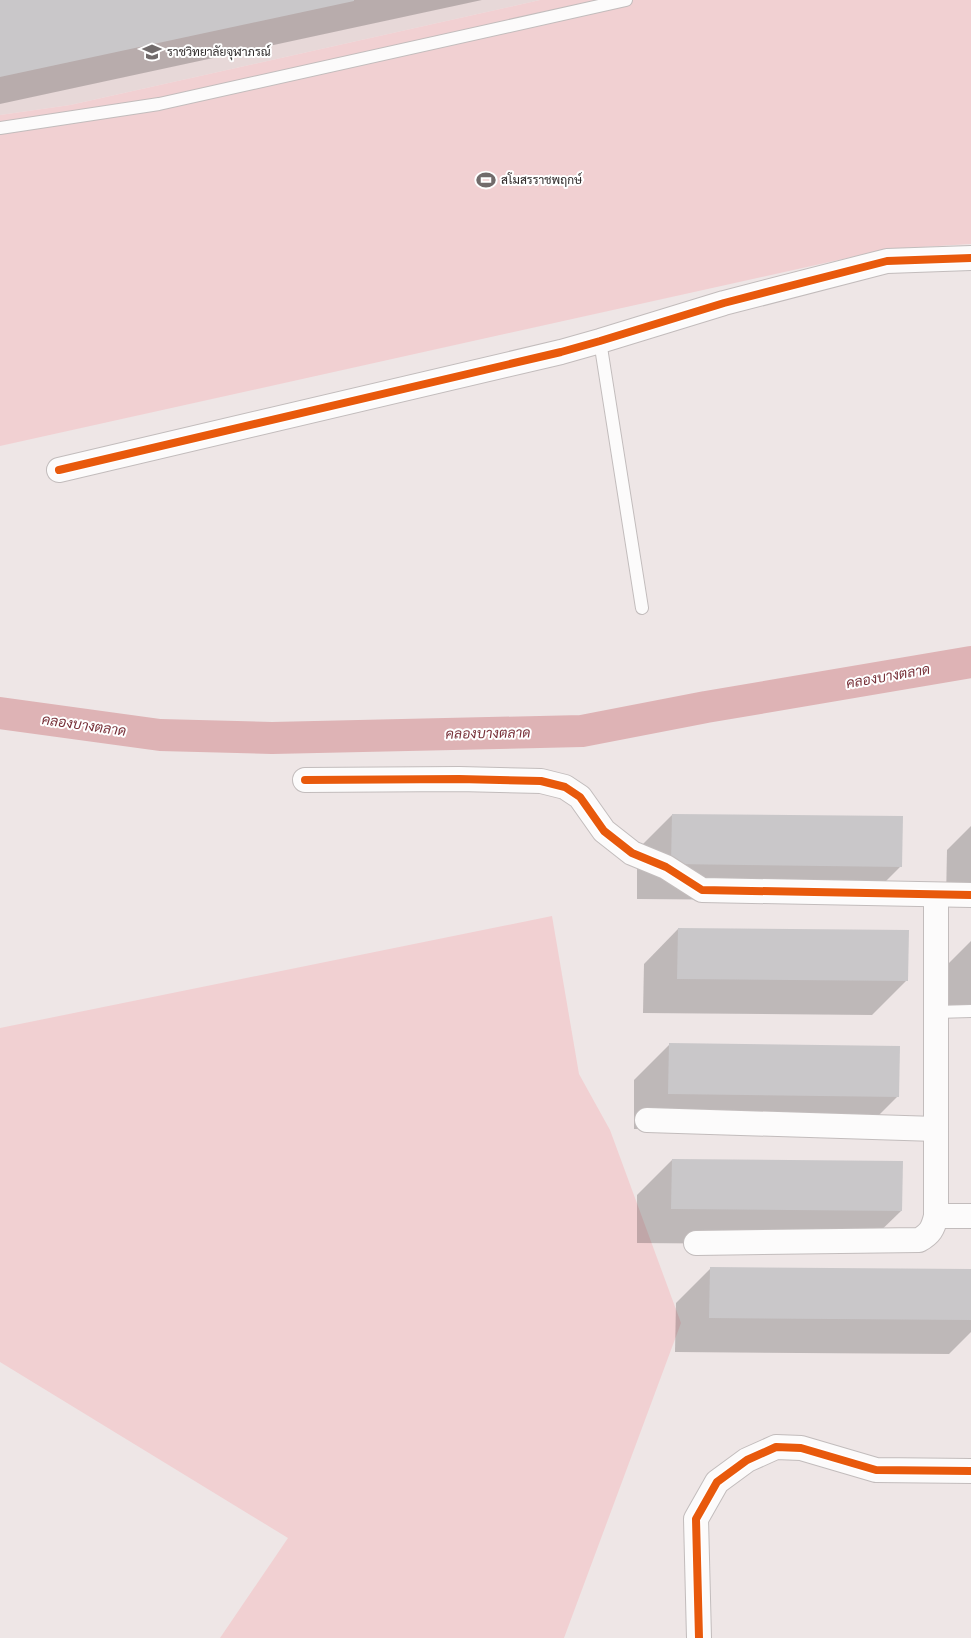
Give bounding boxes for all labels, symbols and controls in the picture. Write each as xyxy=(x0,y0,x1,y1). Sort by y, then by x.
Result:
school or university icon: ราชวิทยาลัยจุฬาภรณ์ xyxy=(141,41,163,63)
place label: ราชวิทยาลัยจุฬาภรณ์ xyxy=(167,43,271,61)
sports icon: สโมสรราชพฤกษ์ xyxy=(475,169,497,191)
place label: สโมสรราชพฤกษ์ xyxy=(501,171,583,187)
water label: คลองบางตลาด xyxy=(844,659,931,691)
water label: คลองบางตลาด xyxy=(41,709,127,739)
water label: คลองบางตลาด xyxy=(445,722,531,742)

